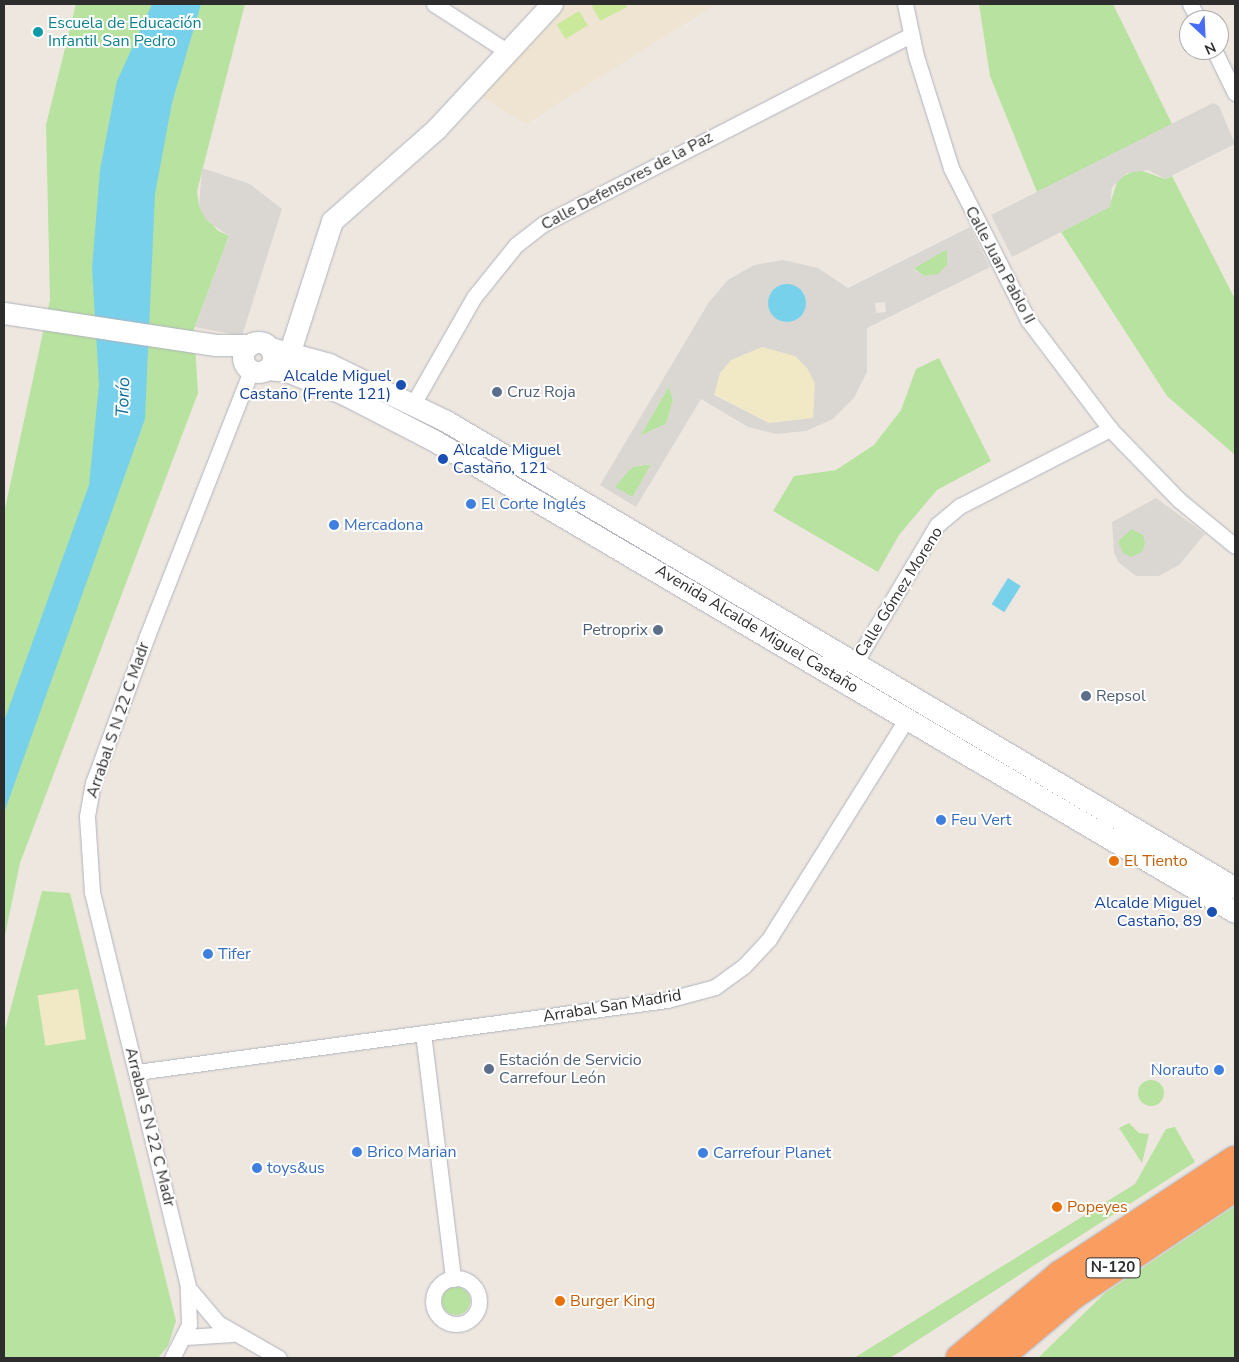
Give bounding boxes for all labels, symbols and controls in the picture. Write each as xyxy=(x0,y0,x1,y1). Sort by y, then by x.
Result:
north arrow xyxy=(1179,10,1229,60)
place label: Escuela de Educación Infantil San Pedro xyxy=(48,13,202,51)
marker: Escuela de Educación Infantil San Pedro xyxy=(32,26,44,38)
text: N xyxy=(1201,37,1219,59)
street label: Calle Defensores de la Paz xyxy=(538,128,716,234)
street label: Calle Juan Pablo II xyxy=(961,203,1039,327)
place label: Alcalde Miguel Castaño (Frente 121) xyxy=(239,366,391,404)
water label: Torío xyxy=(112,377,134,417)
marker: Alcalde Miguel Castaño (Frente 121) xyxy=(395,379,407,391)
place label: Cruz Roja xyxy=(507,382,576,402)
marker: Cruz Roja xyxy=(491,386,503,398)
place label: Alcalde Miguel Castaño, 121 xyxy=(453,440,561,478)
marker: Alcalde Miguel Castaño, 121 xyxy=(437,453,449,465)
place label: El Corte Inglés xyxy=(481,494,586,514)
marker: El Corte Inglés xyxy=(465,498,477,510)
place label: Mercadona xyxy=(344,515,423,535)
marker: Mercadona xyxy=(328,519,340,531)
street label: Calle Gómez Moreno xyxy=(851,523,947,661)
street label: Avenida Alcalde Miguel Castaño xyxy=(652,561,862,697)
place label: Petroprix xyxy=(582,620,648,640)
marker: Petroprix xyxy=(652,624,664,636)
street label: Arrabal S N 22 C Madr xyxy=(82,640,154,800)
place label: Repsol xyxy=(1096,686,1146,706)
marker: Repsol xyxy=(1080,690,1092,702)
place label: Feu Vert xyxy=(951,810,1011,830)
marker: Feu Vert xyxy=(935,814,947,826)
place label: El Tiento xyxy=(1124,851,1188,871)
marker: El Tiento xyxy=(1108,855,1120,867)
place label: Alcalde Miguel Castaño, 89 xyxy=(1094,893,1202,931)
marker: Alcalde Miguel Castaño, 89 xyxy=(1206,906,1218,918)
place label: Tifer xyxy=(218,944,251,964)
marker: Tifer xyxy=(202,948,214,960)
street label: Arrabal San Madrid xyxy=(541,986,683,1026)
street label: Arrabal S N 22 C Madr xyxy=(121,1045,179,1209)
place label: Estación de Servicio Carrefour León xyxy=(499,1050,642,1088)
place label: Norauto xyxy=(1151,1060,1209,1080)
marker: Estación de Servicio Carrefour León xyxy=(483,1063,495,1075)
marker: Norauto xyxy=(1213,1064,1225,1076)
place label: Brico Marian xyxy=(367,1142,457,1162)
place label: Carrefour Planet xyxy=(713,1143,831,1163)
marker: Brico Marian xyxy=(351,1146,363,1158)
marker: Carrefour Planet xyxy=(697,1147,709,1159)
place label: toys&us xyxy=(267,1158,325,1178)
marker: toys&us xyxy=(251,1162,263,1174)
place label: Popeyes xyxy=(1067,1197,1128,1217)
marker: Popeyes xyxy=(1051,1201,1063,1213)
road number: N-120 xyxy=(1086,1256,1140,1280)
place label: Burger King xyxy=(570,1291,655,1311)
marker: Burger King xyxy=(554,1295,566,1307)

